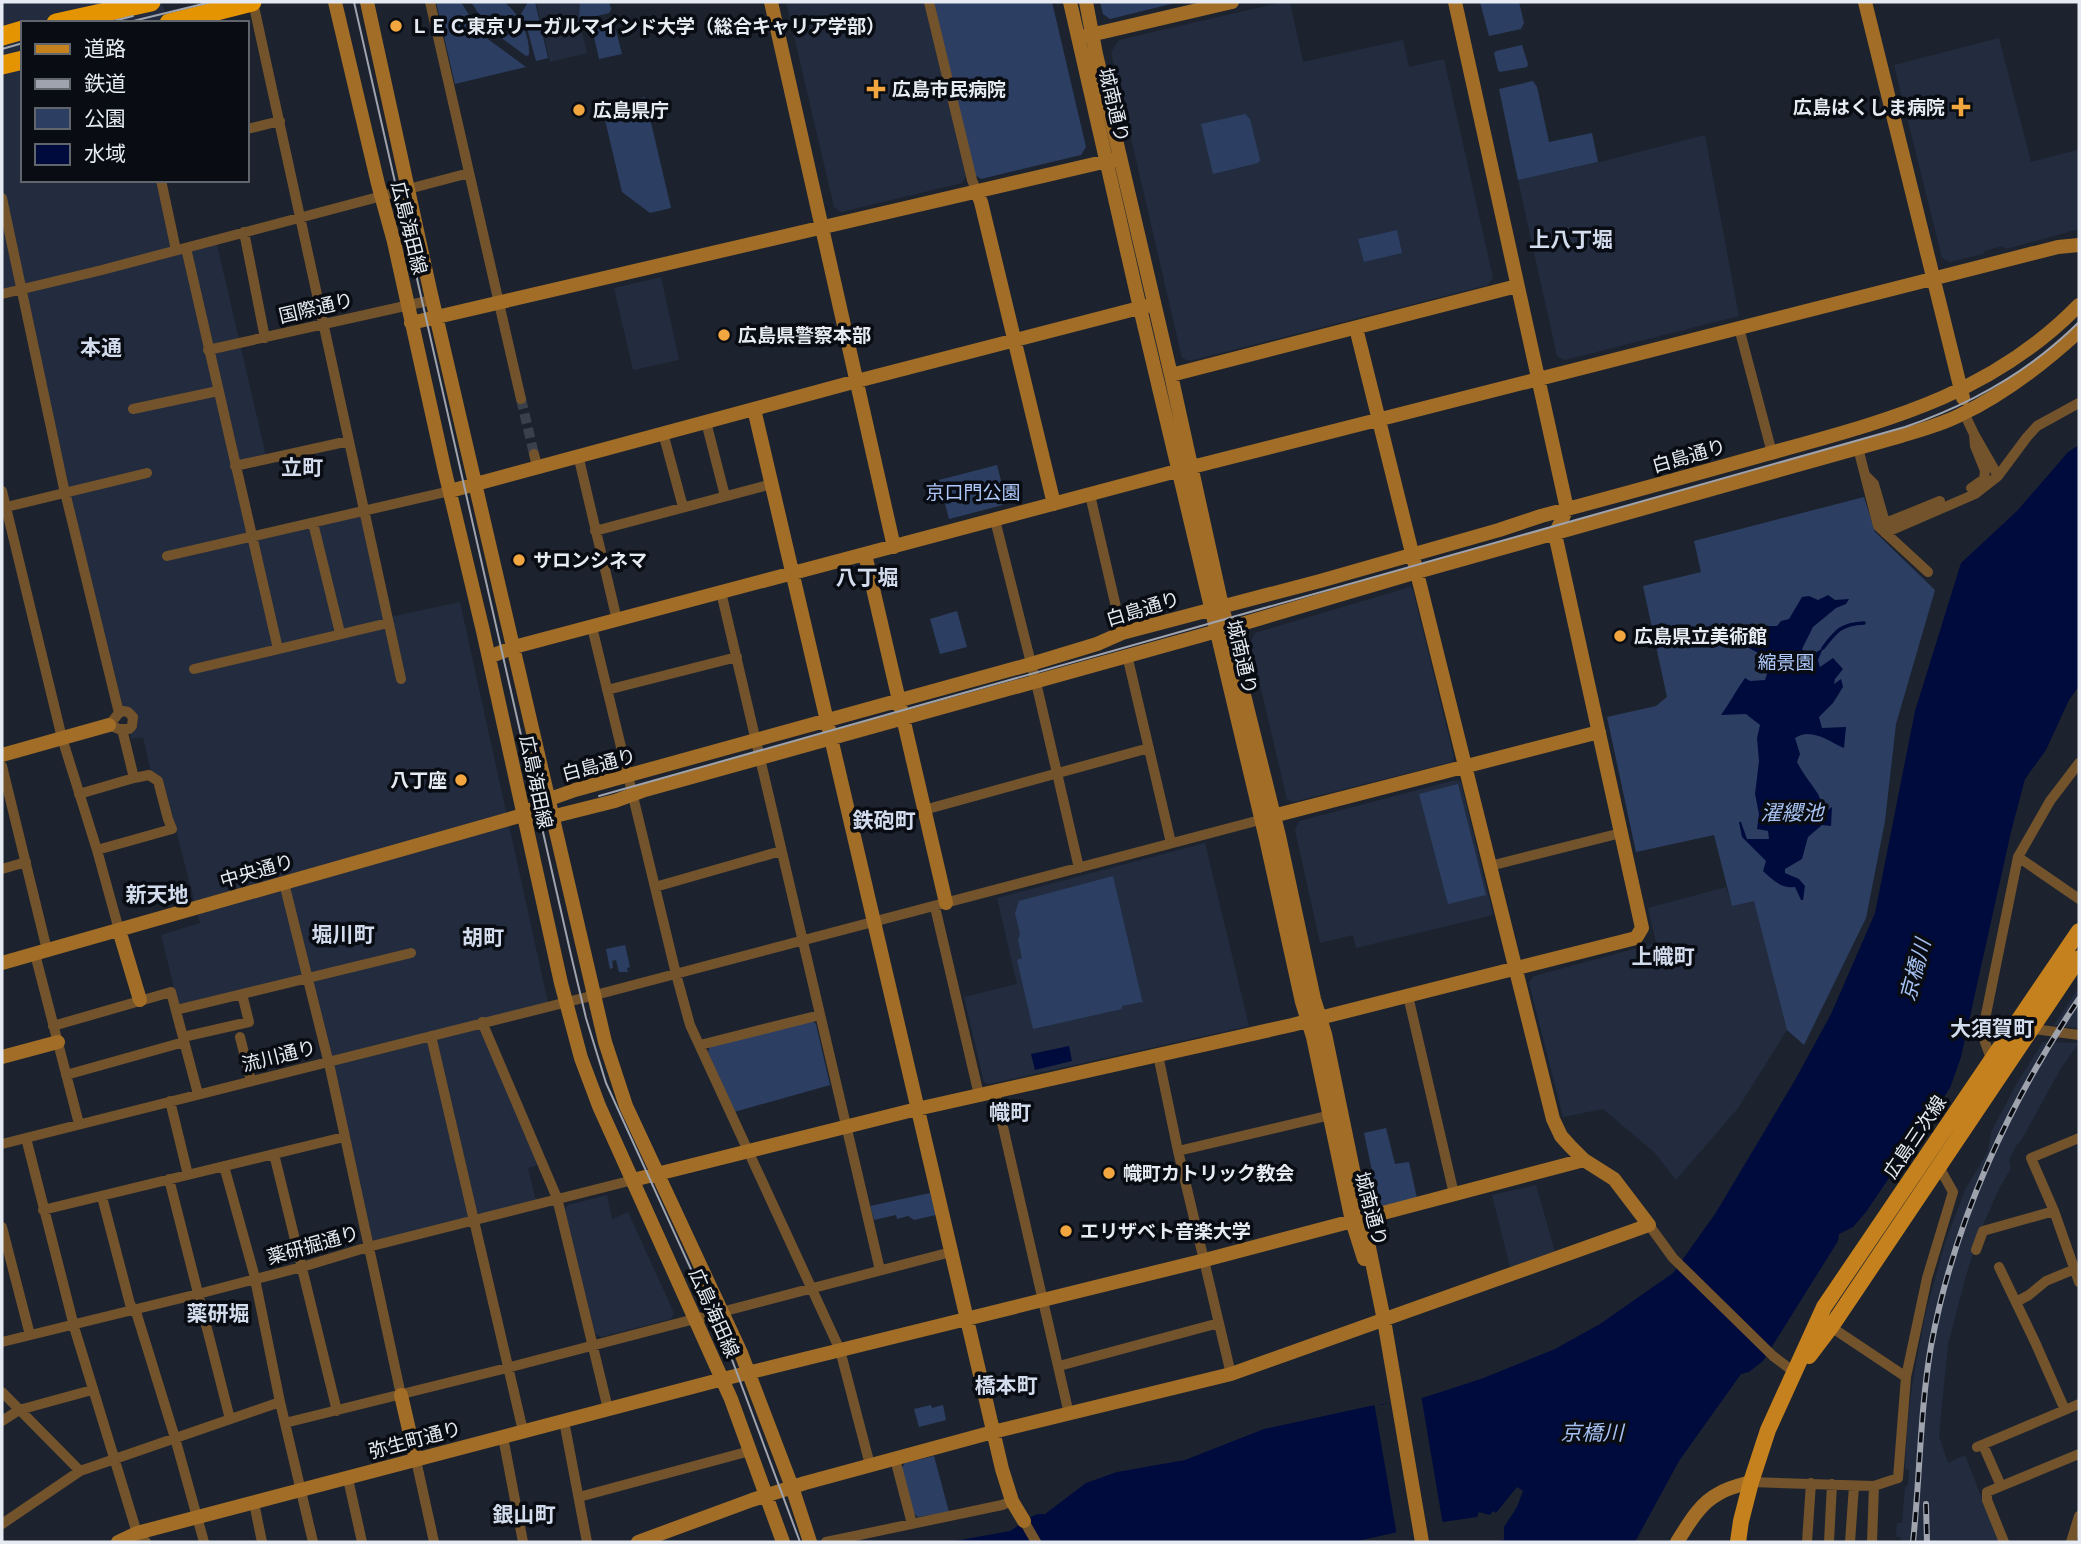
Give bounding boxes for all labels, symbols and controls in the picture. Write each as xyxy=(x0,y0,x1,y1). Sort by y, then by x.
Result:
place label: ＬＥＣ東京リーガルマインド大学（総合キャリア学部） xyxy=(410,15,885,38)
marker: ＬＥＣ東京リーガルマインド大学（総合キャリア学部） xyxy=(388,18,404,34)
legend xyxy=(21,21,248,182)
text: 道路 xyxy=(84,36,126,61)
street label: 城南通り xyxy=(1094,65,1134,145)
text: 鉄道 xyxy=(84,71,126,96)
place label: 広島市民病院 xyxy=(892,78,1006,101)
marker: 広島市民病院 xyxy=(866,79,886,99)
place label: 広島はくしま病院 xyxy=(1793,96,1945,119)
marker: 広島はくしま病院 xyxy=(1951,97,1971,117)
place label: 広島県庁 xyxy=(593,99,669,122)
marker: 広島県庁 xyxy=(571,102,587,118)
text: 公園 xyxy=(84,106,126,131)
text: 水域 xyxy=(84,141,126,166)
street label: 広島海田線 xyxy=(386,179,432,277)
district label: 上八丁堀 xyxy=(1529,227,1613,252)
street label: 国際通り xyxy=(276,288,356,328)
place label: 広島県警察本部 xyxy=(738,324,871,347)
marker: 広島県警察本部 xyxy=(716,327,732,343)
district label: 本通 xyxy=(80,335,122,360)
street label: 白島通り xyxy=(1649,434,1729,478)
district label: 立町 xyxy=(281,455,323,480)
park label: 京口門公園 xyxy=(925,481,1021,504)
place label: サロンシネマ xyxy=(533,549,647,572)
marker: サロンシネマ xyxy=(511,552,527,568)
district label: 八丁堀 xyxy=(836,565,899,590)
street label: 白島通り xyxy=(1103,587,1183,631)
street label: 城南通り xyxy=(1222,617,1262,697)
place label: 広島県立美術館 xyxy=(1634,625,1767,648)
marker: 広島県立美術館 xyxy=(1612,628,1628,644)
park label: 縮景園 xyxy=(1757,651,1815,674)
street label: 広島海田線 xyxy=(515,733,557,831)
street label: 白島通り xyxy=(559,744,639,786)
place label: 八丁座 xyxy=(390,769,447,792)
marker: 八丁座 xyxy=(453,772,469,788)
water label: 濯纓池 xyxy=(1761,800,1825,825)
district label: 鉄砲町 xyxy=(853,808,916,833)
street label: 中央通り xyxy=(217,849,297,893)
district label: 新天地 xyxy=(126,882,189,907)
district label: 堀川町 xyxy=(312,922,375,947)
district label: 胡町 xyxy=(462,925,504,950)
water label: 京橋川 xyxy=(1895,934,1936,1004)
district label: 上幟町 xyxy=(1632,944,1695,969)
district label: 大須賀町 xyxy=(1950,1016,2034,1041)
street label: 流川通り xyxy=(239,1036,319,1076)
street label: 広島三次線 xyxy=(1879,1091,1951,1183)
district label: 幟町 xyxy=(989,1100,1031,1125)
place label: 幟町カトリック教会 xyxy=(1123,1162,1294,1185)
marker: 幟町カトリック教会 xyxy=(1101,1165,1117,1181)
street label: 城南通り xyxy=(1350,1169,1392,1249)
place label: エリザベト音楽大学 xyxy=(1080,1220,1251,1243)
street label: 薬研掘通り xyxy=(264,1221,362,1269)
marker: エリザベト音楽大学 xyxy=(1058,1223,1074,1239)
street label: 広島海田線 xyxy=(684,1265,744,1361)
district label: 薬研堀 xyxy=(187,1301,250,1326)
district label: 橋本町 xyxy=(975,1373,1038,1398)
street label: 弥生町通り xyxy=(366,1417,464,1463)
water label: 京橋川 xyxy=(1561,1420,1625,1445)
district label: 銀山町 xyxy=(493,1502,556,1527)

